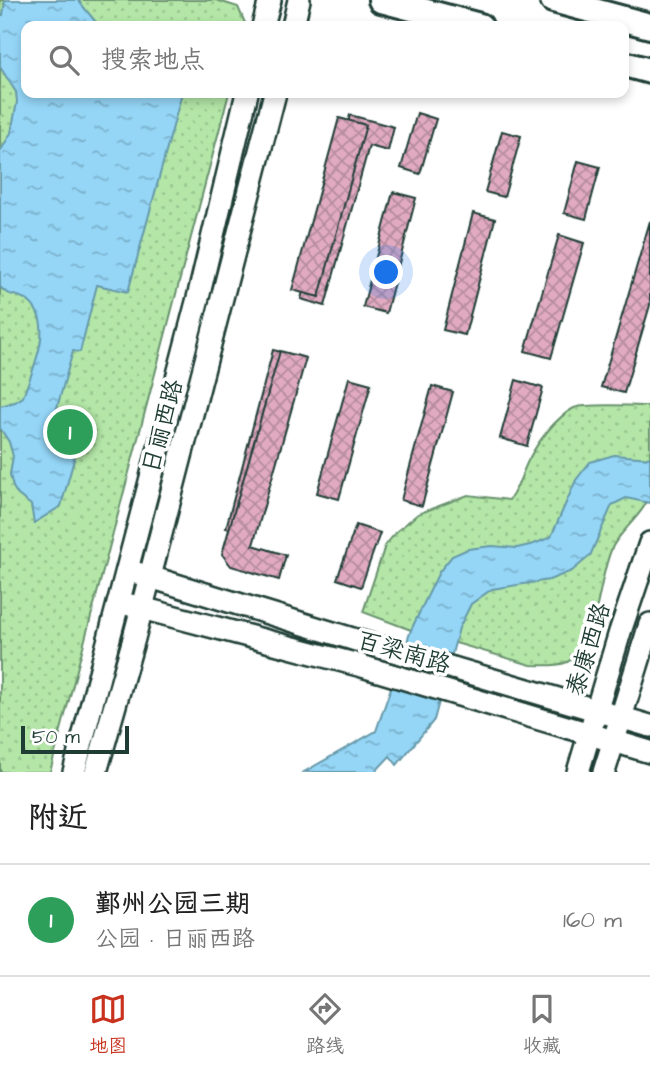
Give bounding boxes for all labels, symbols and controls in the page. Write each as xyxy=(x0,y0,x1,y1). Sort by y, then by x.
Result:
search box xyxy=(21,21,629,98)
icon: search xyxy=(45,41,83,79)
text: 搜索地点 xyxy=(101,42,205,78)
your location xyxy=(369,255,403,289)
street label: 日丽西路 xyxy=(134,375,192,477)
pin: 1 xyxy=(47,406,93,458)
street label: 泰康西路 xyxy=(559,598,619,700)
street label: 百梁南路 xyxy=(353,623,455,683)
scale bar xyxy=(21,723,130,755)
text: 50 m xyxy=(32,724,80,751)
text: 附近 xyxy=(28,797,88,839)
text: 鄞州公园三期 xyxy=(95,886,251,922)
text: 1 xyxy=(50,904,52,936)
text: 160 m xyxy=(563,904,622,936)
text: 公园 · 日丽西路 xyxy=(95,923,255,955)
tab: 地图 xyxy=(89,990,127,1060)
tab: 路线 xyxy=(306,990,344,1060)
tab: 收藏 xyxy=(523,990,561,1060)

